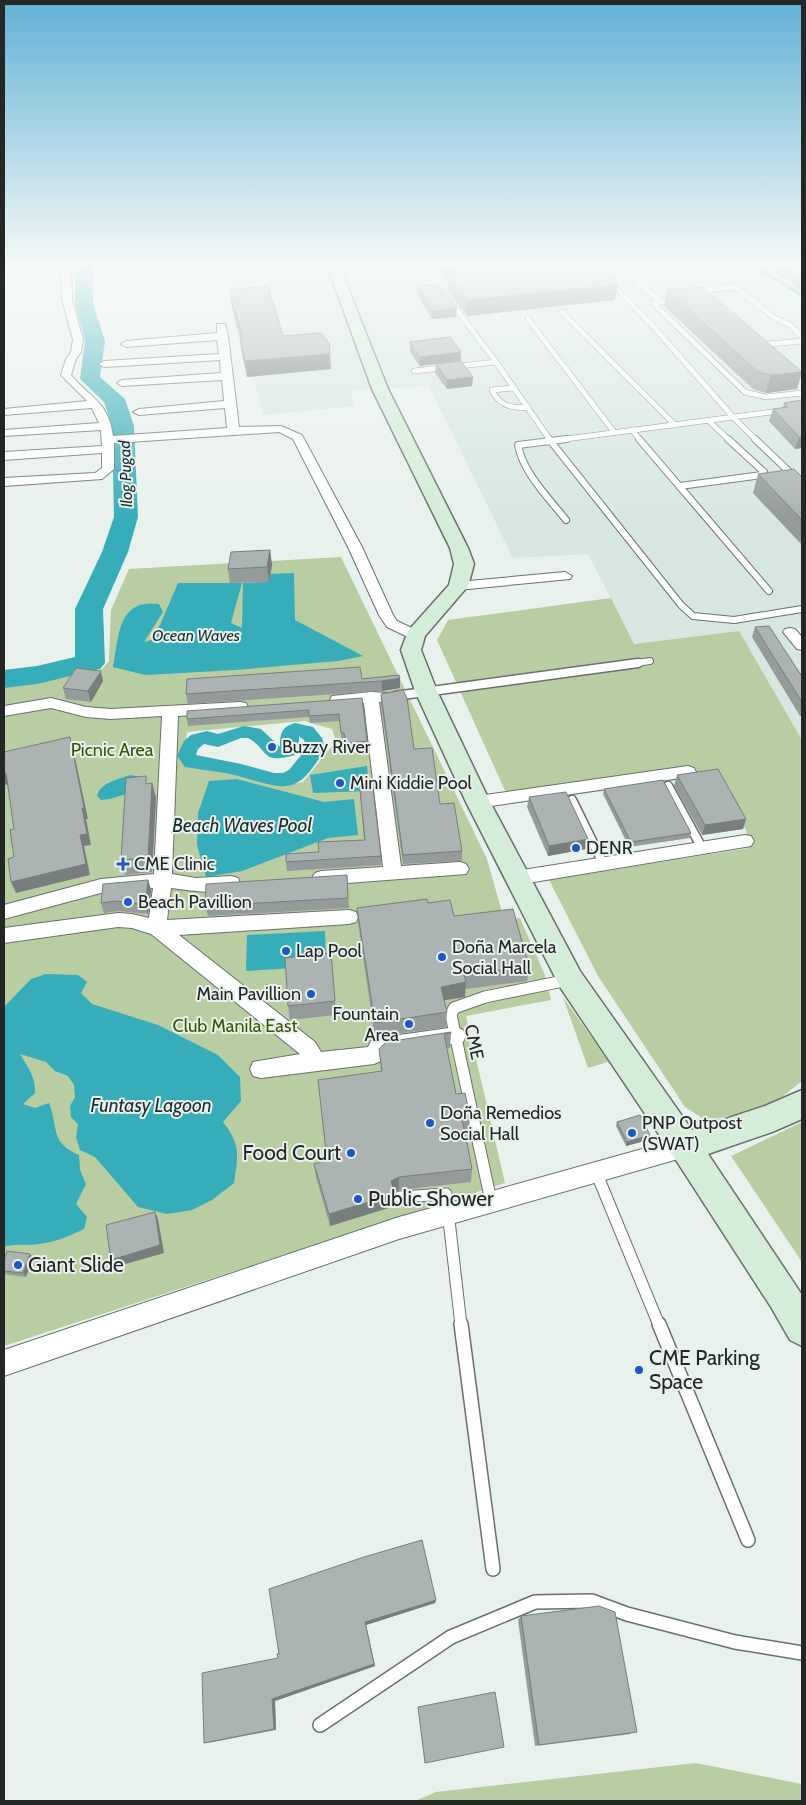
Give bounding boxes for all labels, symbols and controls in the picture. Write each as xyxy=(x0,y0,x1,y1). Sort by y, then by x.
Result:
water label: Ilog Pugad xyxy=(115,439,136,508)
water label: Ocean Waves xyxy=(152,626,240,645)
place label: Buzzy River xyxy=(282,736,371,758)
park label: Picnic Area xyxy=(71,739,154,761)
marker: Buzzy River xyxy=(266,741,278,753)
place label: Mini Kiddie Pool xyxy=(350,772,473,794)
marker: Mini Kiddie Pool xyxy=(334,777,346,789)
water label: Beach Waves Pool xyxy=(172,814,312,837)
place label: DENR xyxy=(586,837,633,859)
marker: DENR xyxy=(570,842,582,854)
place label: CME Clinic xyxy=(134,853,215,875)
marker: CME Clinic xyxy=(116,857,130,871)
place label: Beach Pavillion xyxy=(138,891,252,913)
marker: Beach Pavillion xyxy=(122,896,134,908)
place label: Doña Marcela Social Hall xyxy=(452,936,557,979)
place label: Lap Pool xyxy=(296,940,363,962)
marker: Lap Pool xyxy=(280,945,292,957)
marker: Doña Marcela Social Hall xyxy=(436,951,448,963)
place label: Main Pavillion xyxy=(197,983,301,1005)
marker: Main Pavillion xyxy=(305,988,317,1000)
place label: Fountain Area xyxy=(333,1003,399,1046)
park label: Club Manila East xyxy=(173,1015,297,1037)
marker: Fountain Area xyxy=(403,1018,415,1030)
street label: CME xyxy=(460,1022,488,1062)
water label: Funtasy Lagoon xyxy=(90,1094,212,1117)
place label: Doña Remedios Social Hall xyxy=(440,1102,562,1145)
place label: PNP Outpost (SWAT) xyxy=(642,1112,742,1155)
marker: Doña Remedios Social Hall xyxy=(424,1117,436,1129)
marker: PNP Outpost (SWAT) xyxy=(626,1127,638,1139)
place label: Food Court xyxy=(243,1140,341,1165)
marker: Food Court xyxy=(345,1147,357,1159)
place label: Public Shower xyxy=(368,1186,494,1211)
marker: Public Shower xyxy=(352,1193,364,1205)
place label: Giant Slide xyxy=(28,1252,124,1277)
marker: Giant Slide xyxy=(12,1259,24,1271)
place label: CME Parking Space xyxy=(649,1345,760,1394)
marker: CME Parking Space xyxy=(633,1364,645,1376)

